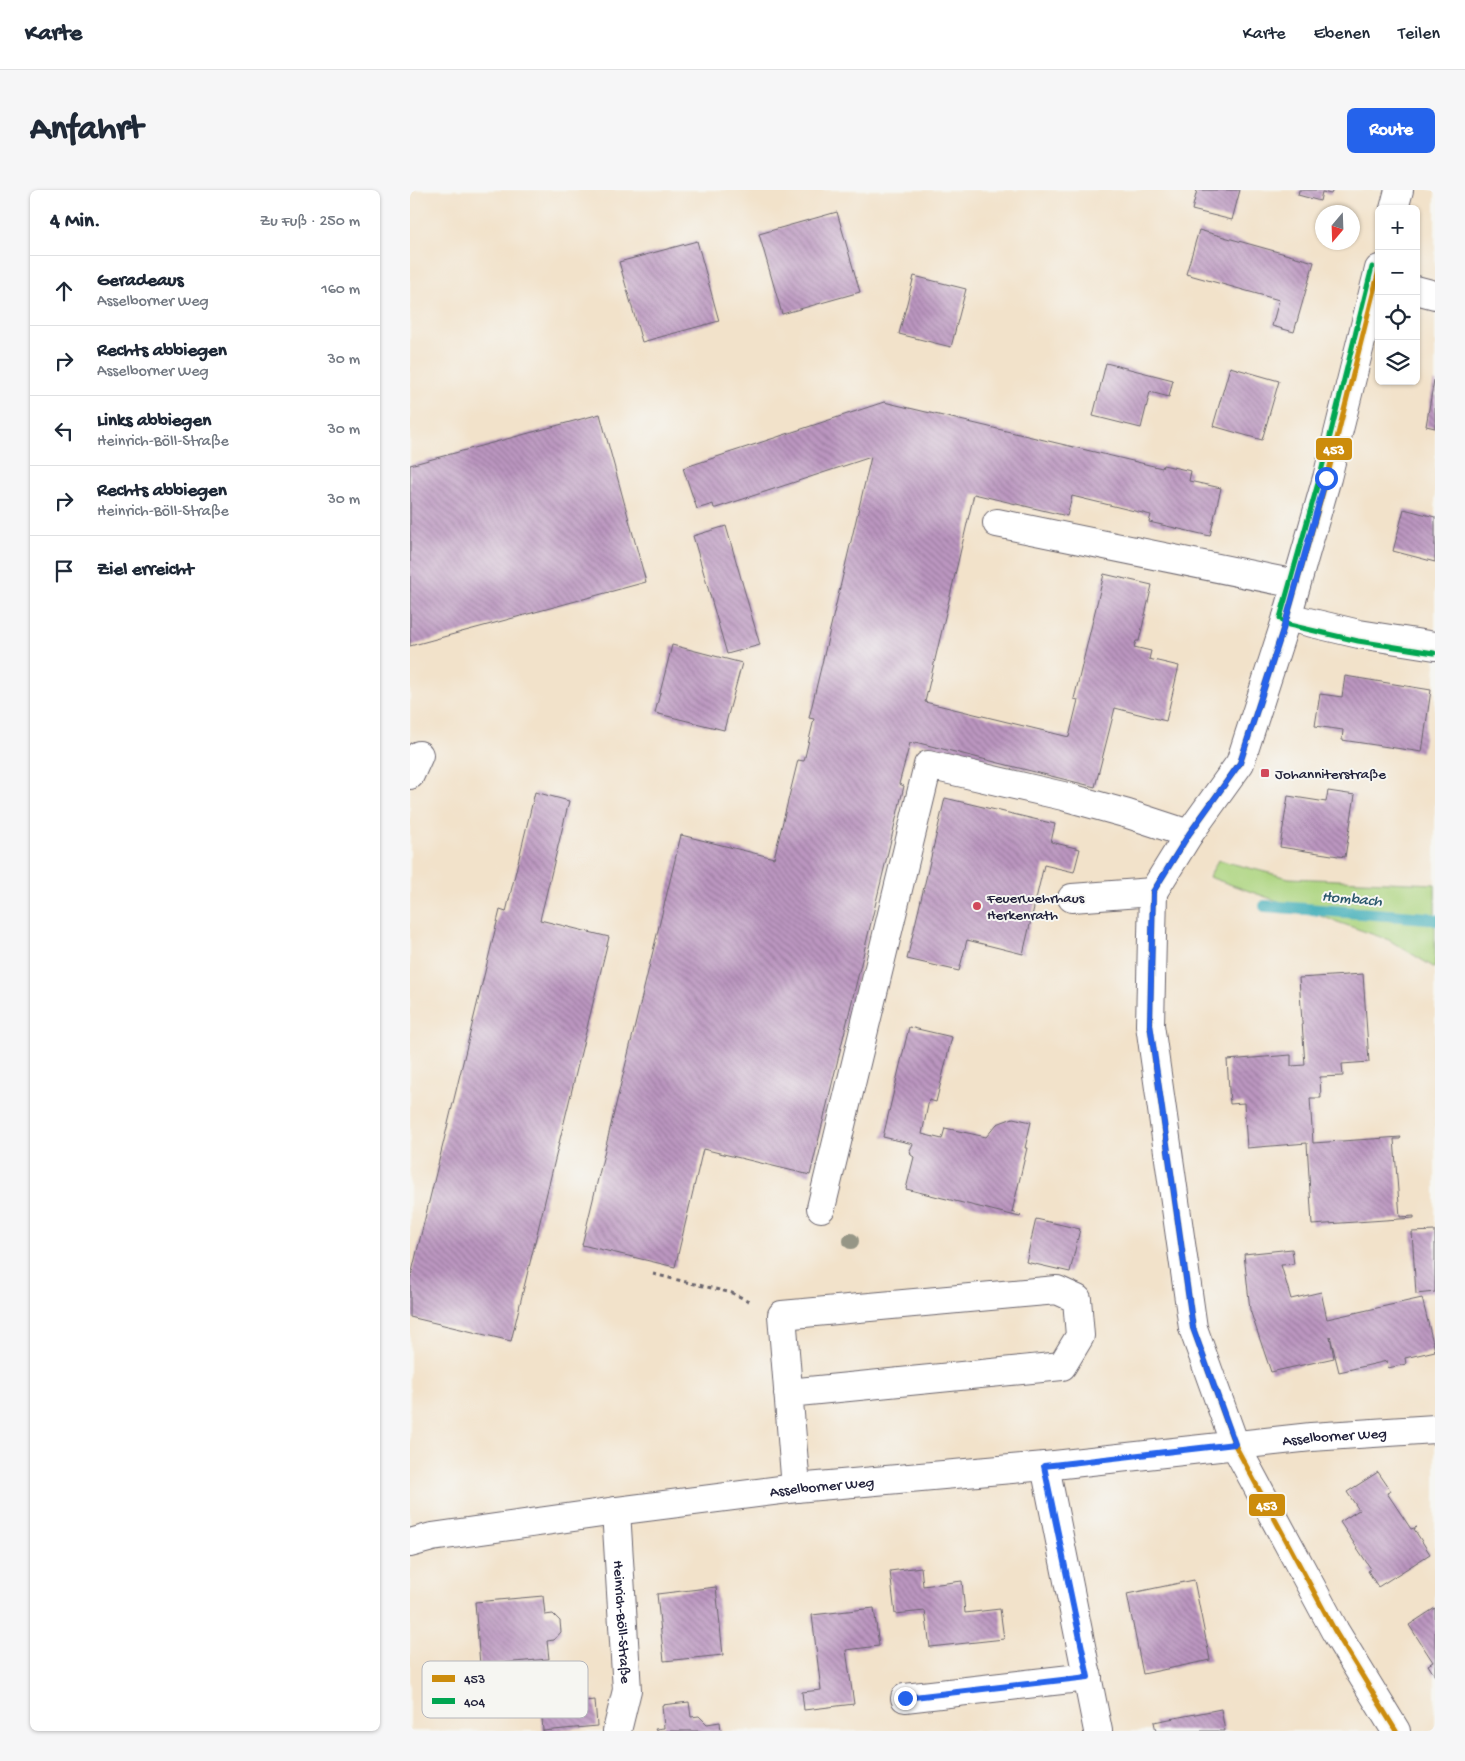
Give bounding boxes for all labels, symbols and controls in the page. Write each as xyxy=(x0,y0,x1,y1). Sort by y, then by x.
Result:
text: Karte xyxy=(25,20,82,49)
text: Karte xyxy=(1243,24,1286,45)
text: Ebenen xyxy=(1314,24,1370,45)
text: Teilen xyxy=(1398,24,1440,45)
button: Route xyxy=(1347,108,1435,153)
text: Anfahrt xyxy=(30,110,143,151)
north arrow xyxy=(1315,205,1360,250)
map controls xyxy=(1375,205,1420,385)
button: + xyxy=(1375,205,1420,250)
text: 4 Min. xyxy=(50,210,101,235)
text: Zu Fuß · 250 m xyxy=(260,213,360,232)
button: − xyxy=(1375,250,1420,295)
text: Geradeaus xyxy=(97,270,183,293)
icon: ahead xyxy=(50,277,78,305)
text: 160 m xyxy=(321,281,360,300)
text: Asselborner Weg xyxy=(97,293,209,312)
button: locate xyxy=(1375,295,1420,340)
text: Rechts abbiegen xyxy=(97,340,227,363)
button: layers xyxy=(1375,340,1420,385)
icon: right xyxy=(50,347,78,375)
text: 30 m xyxy=(327,351,360,370)
text: Asselborner Weg xyxy=(97,363,209,382)
text: Links abbiegen xyxy=(97,410,211,433)
icon: left xyxy=(50,417,78,445)
text: 30 m xyxy=(327,421,360,440)
text: Heinrich-Böll-Straße xyxy=(97,433,229,452)
line badge: 453 xyxy=(1315,437,1353,461)
text: 453 xyxy=(1322,443,1345,460)
route start xyxy=(1315,467,1338,490)
text: Rechts abbiegen xyxy=(97,480,227,503)
icon: right xyxy=(50,487,78,515)
text: 30 m xyxy=(327,491,360,510)
text: Heinrich-Böll-Straße xyxy=(97,503,229,522)
icon: arrive xyxy=(50,557,78,585)
text: Ziel erreicht xyxy=(97,559,194,582)
place label: Johanniterstraße xyxy=(1275,766,1386,784)
marker: Johanniterstraße xyxy=(1259,767,1271,779)
water label: Hombach xyxy=(1321,888,1383,913)
place label: Feuerwehrhaus Herkenrath xyxy=(986,890,1085,925)
marker: Feuerwehrhaus Herkenrath xyxy=(971,900,983,912)
street label: Asselborner Weg xyxy=(1281,1425,1387,1451)
street label: Asselborner Weg xyxy=(769,1474,875,1502)
line badge: 453 xyxy=(1248,1493,1286,1517)
text: 453 xyxy=(1255,1499,1278,1516)
street label: Heinrich-Böll-Straße xyxy=(608,1560,634,1684)
legend xyxy=(422,1661,588,1718)
text: 453 xyxy=(464,1672,485,1689)
route end xyxy=(894,1687,917,1710)
text: 404 xyxy=(464,1695,486,1712)

